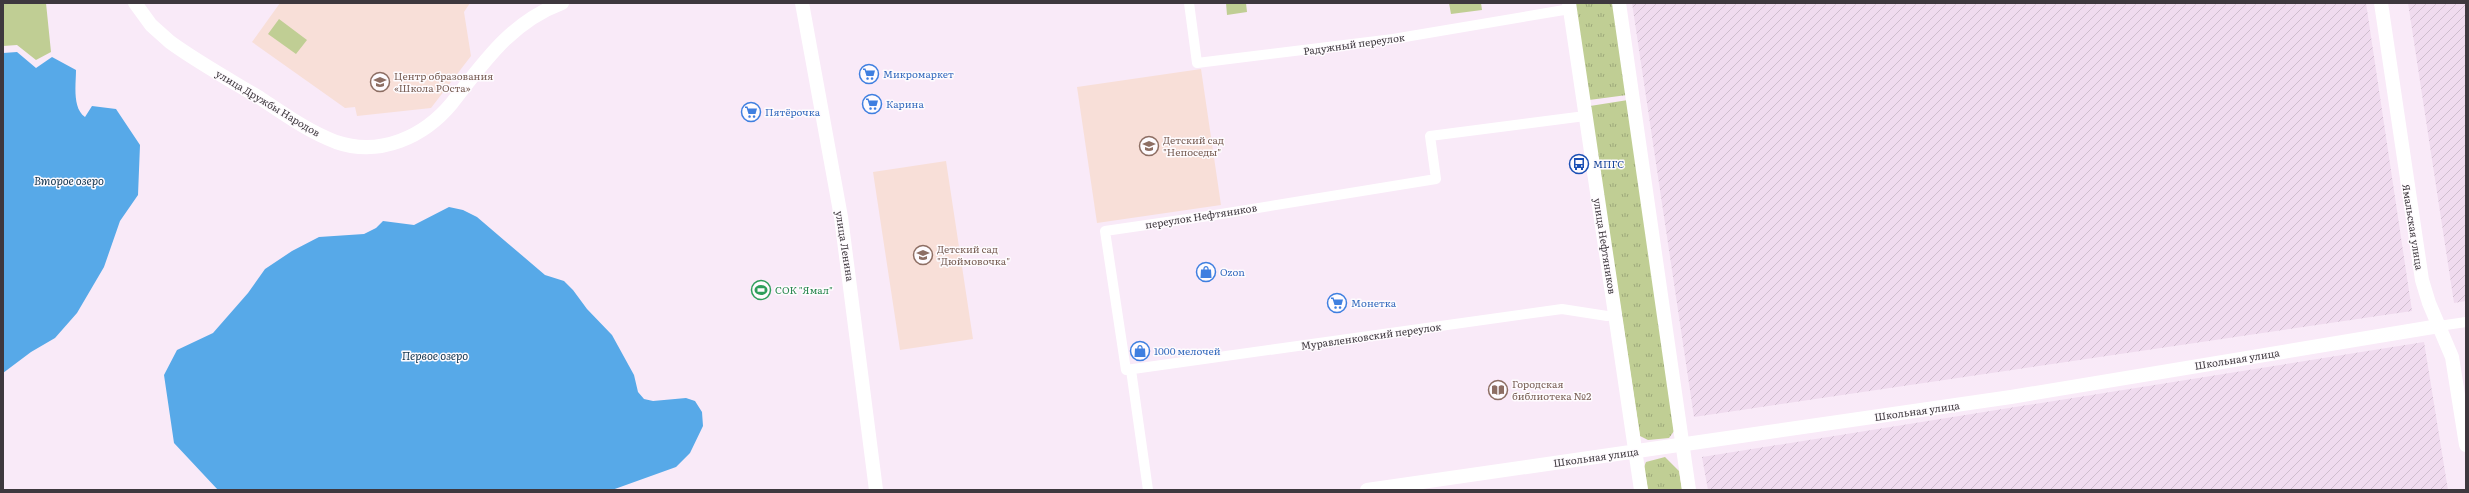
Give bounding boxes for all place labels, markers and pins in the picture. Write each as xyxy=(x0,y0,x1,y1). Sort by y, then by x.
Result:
supermarket icon: Микромаркет xyxy=(858,63,880,85)
place label: Микромаркет xyxy=(883,66,954,81)
place label: Центр образования «Школа РОста» xyxy=(394,68,493,95)
school or university icon: Центр образования «Школа РОста» xyxy=(369,71,391,93)
supermarket icon: Карина xyxy=(861,93,883,115)
place label: Карина xyxy=(886,96,924,111)
supermarket icon: Пятёрочка xyxy=(740,101,762,123)
place label: Пятёрочка xyxy=(765,104,821,119)
place label: Детский сад "Непоседы" xyxy=(1163,132,1224,159)
school or university icon: Детский сад "Непоседы" xyxy=(1138,135,1160,157)
bus stop icon: МПГС xyxy=(1568,153,1590,175)
place label: МПГС xyxy=(1593,156,1624,171)
place label: Детский сад "Дюймовочка" xyxy=(937,241,1010,268)
school or university icon: Детский сад "Дюймовочка" xyxy=(912,244,934,266)
shop icon: Ozon xyxy=(1195,261,1217,283)
place label: Ozon xyxy=(1220,264,1245,279)
sports icon: СОК "Ямал" xyxy=(750,279,772,301)
place label: СОК "Ямал" xyxy=(775,282,833,297)
supermarket icon: Монетка xyxy=(1326,292,1348,314)
place label: Монетка xyxy=(1351,295,1397,310)
shop icon: 1000 мелочей xyxy=(1129,340,1151,362)
place label: 1000 мелочей xyxy=(1154,343,1221,358)
place label: Городская библиотека №2 xyxy=(1512,376,1591,403)
library icon: Городская библиотека №2 xyxy=(1487,379,1509,401)

